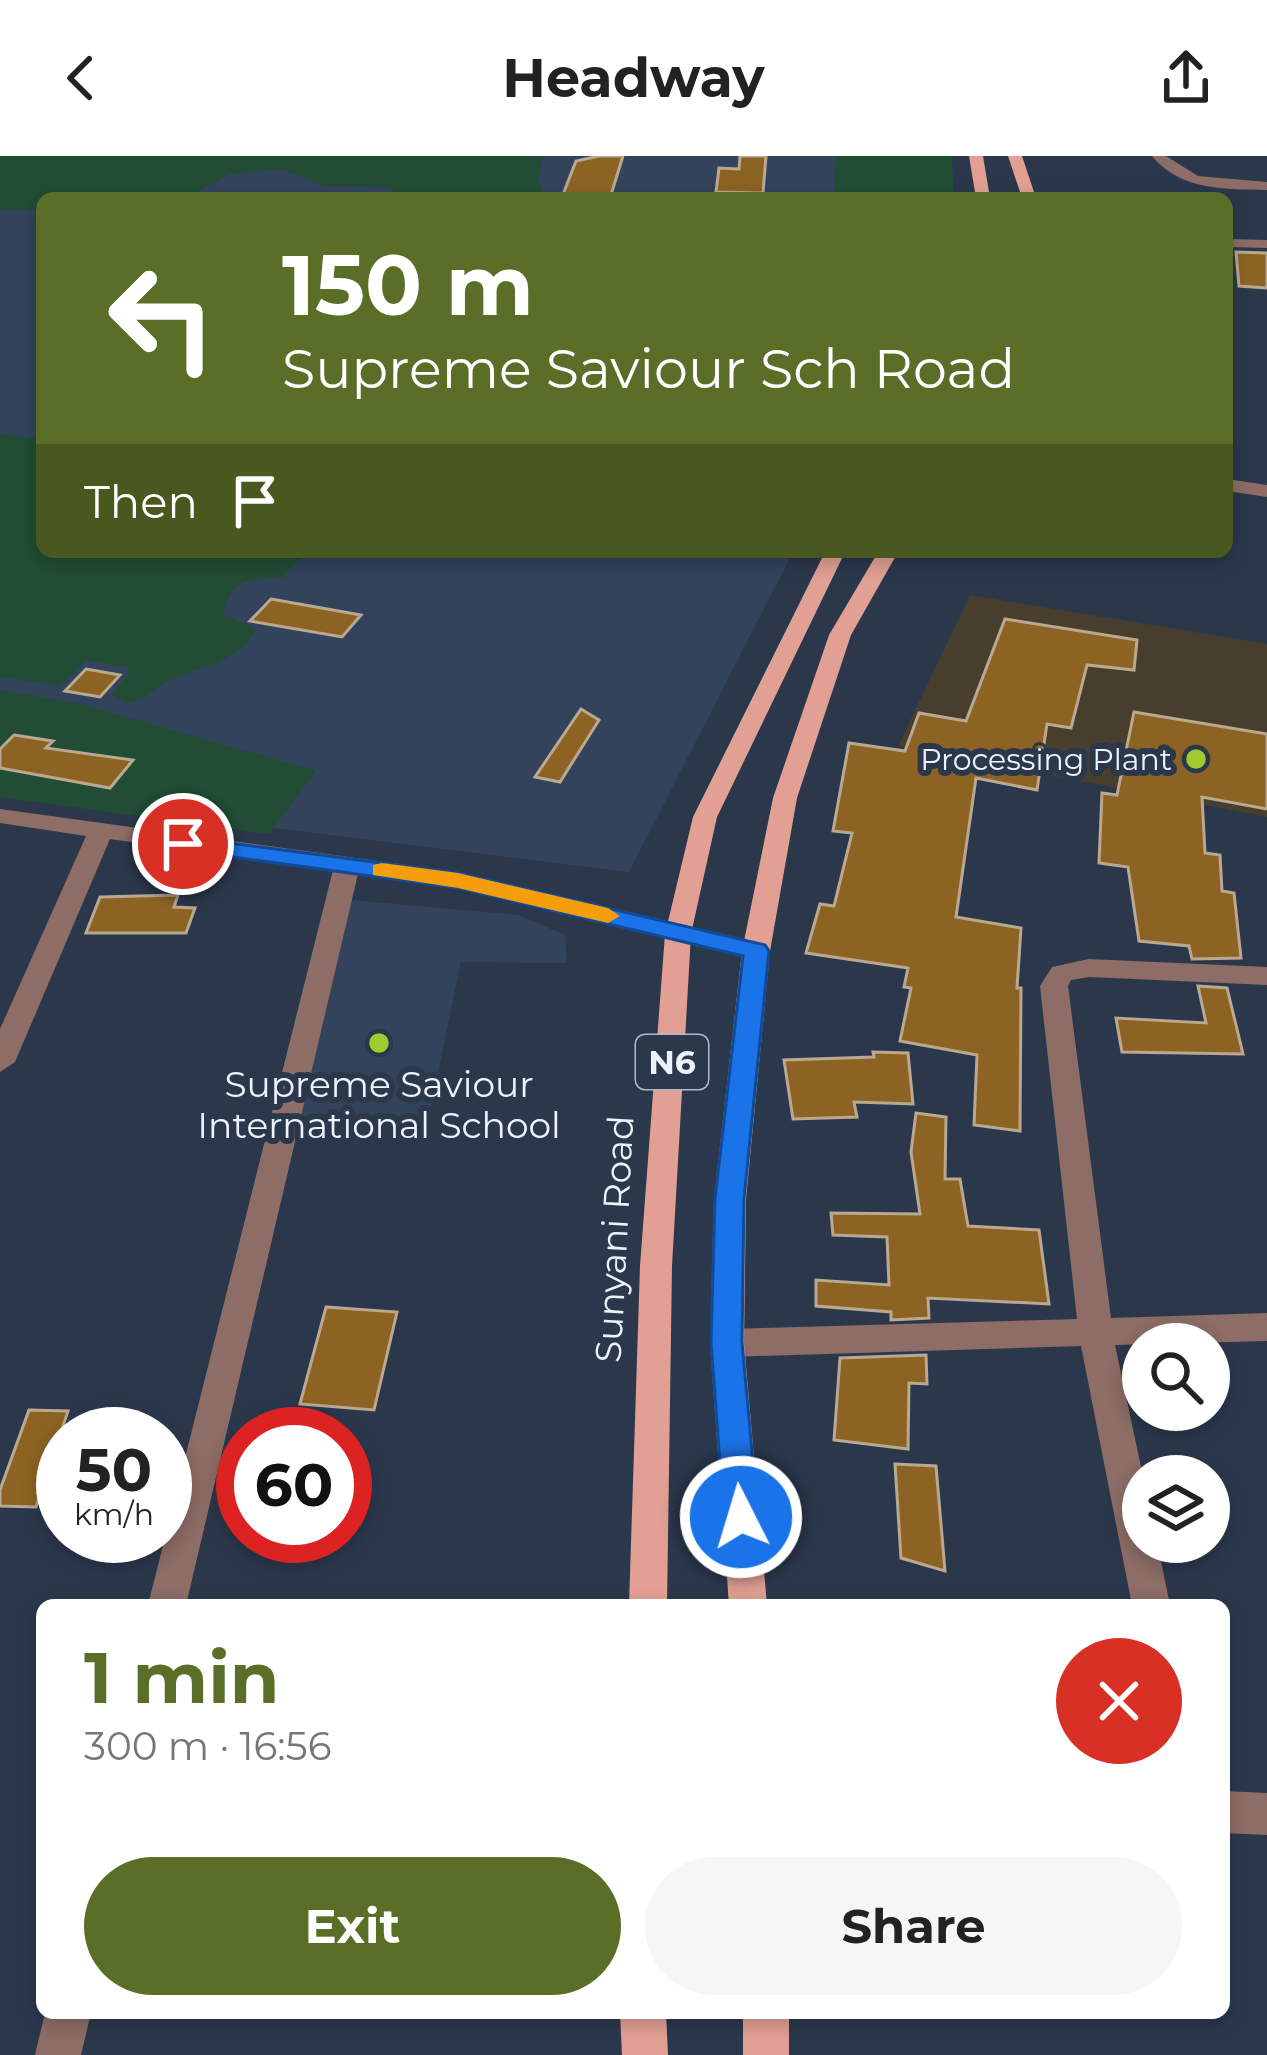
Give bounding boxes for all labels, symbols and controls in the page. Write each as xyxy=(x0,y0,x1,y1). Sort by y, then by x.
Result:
icon: back xyxy=(48,45,114,111)
text: Headway xyxy=(502,45,765,111)
icon: share xyxy=(1153,45,1219,111)
text: 150 m xyxy=(282,234,534,336)
icon: left xyxy=(84,240,240,396)
text: Supreme Saviour Sch Road xyxy=(282,336,1015,402)
icon: arrive xyxy=(222,468,288,534)
text: Then xyxy=(84,474,198,529)
place label: Processing Plant xyxy=(920,741,1172,778)
marker: Processing Plant xyxy=(1183,746,1209,772)
pin xyxy=(132,793,234,895)
icon: arrive xyxy=(150,811,216,877)
marker: Supreme Saviour International School xyxy=(366,1030,392,1056)
road number: N6 xyxy=(636,1035,708,1089)
place label: Supreme Saviour International School xyxy=(197,1062,561,1147)
street label: Sunyani Road xyxy=(586,1114,642,1364)
map controls xyxy=(1122,1323,1230,1563)
button: search xyxy=(1122,1323,1230,1431)
speed limit sign: 60 xyxy=(216,1407,372,1563)
text: 50 xyxy=(76,1433,152,1506)
position arrow xyxy=(678,1454,804,1580)
button: layers xyxy=(1122,1455,1230,1563)
text: km/h xyxy=(74,1496,154,1533)
text: 1 min xyxy=(84,1633,280,1721)
button: close xyxy=(1056,1638,1182,1764)
text: 300 m · 16:56 xyxy=(84,1722,331,1770)
button: Exit xyxy=(84,1857,621,1995)
button: Share xyxy=(645,1857,1182,1995)

